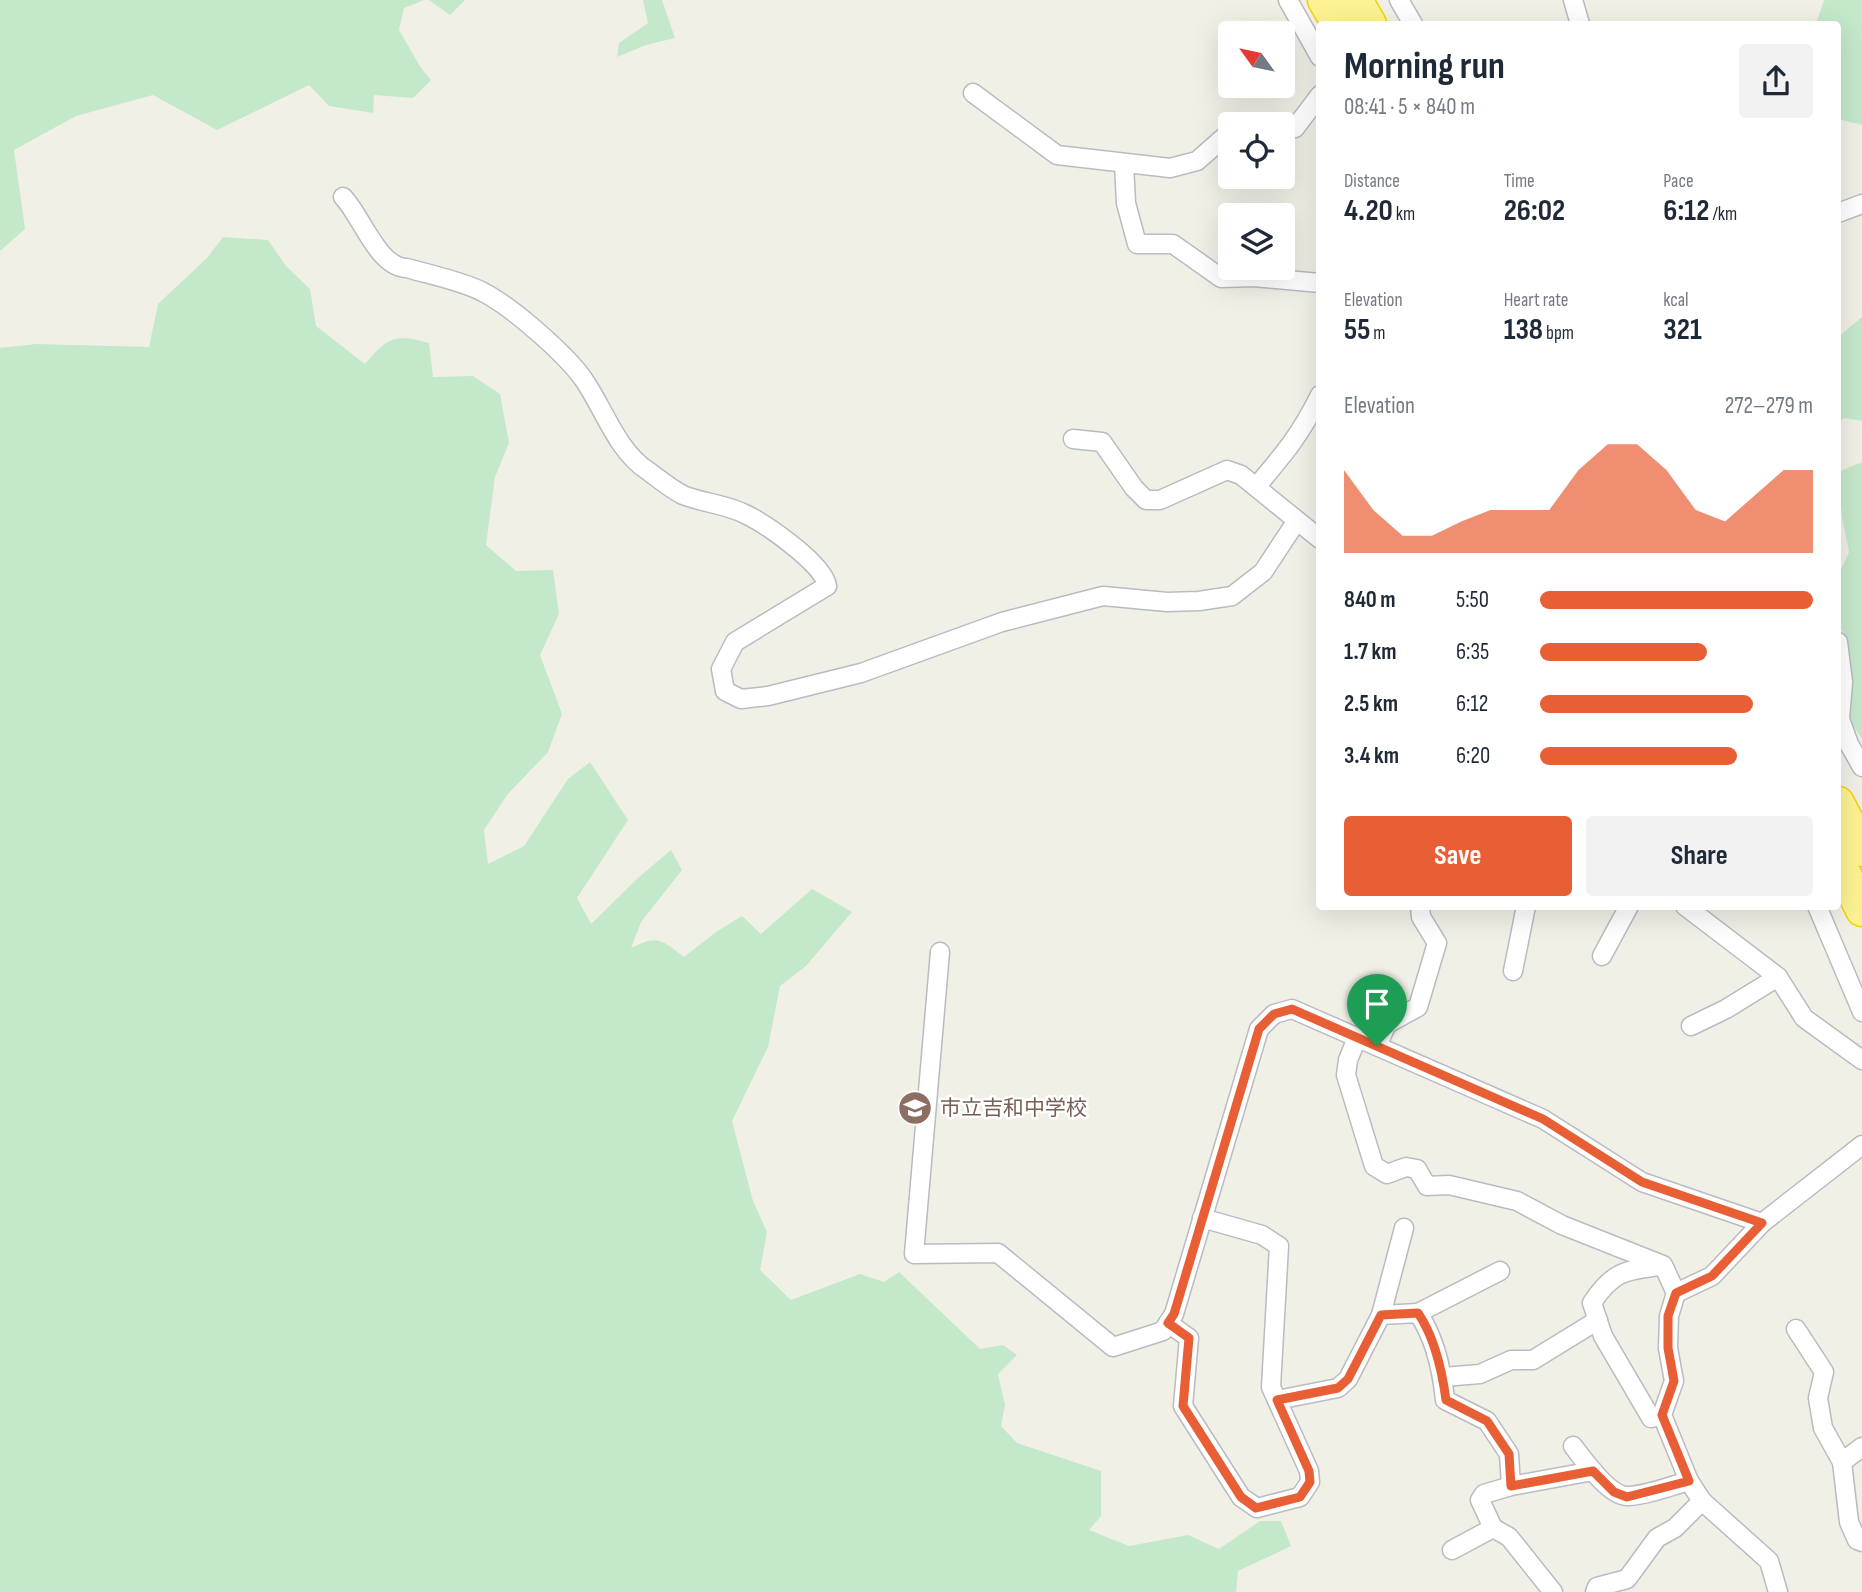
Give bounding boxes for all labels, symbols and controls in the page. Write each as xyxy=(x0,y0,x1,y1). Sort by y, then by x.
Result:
north arrow xyxy=(1218,21,1295,98)
map controls xyxy=(1218,21,1295,280)
text: Morning run xyxy=(1344,44,1505,89)
button: share xyxy=(1739,44,1813,118)
text: 08:41 · 5 × 840 m xyxy=(1344,93,1475,121)
button: locate xyxy=(1218,112,1295,189)
text: Distance xyxy=(1344,170,1400,193)
text: Time xyxy=(1504,170,1535,193)
text: Pace xyxy=(1663,170,1694,193)
text: 4.20 xyxy=(1344,193,1393,229)
text: 26:02 xyxy=(1504,193,1565,229)
text: 6:12 xyxy=(1663,193,1709,229)
button: layers xyxy=(1218,203,1295,280)
text: km xyxy=(1393,203,1415,226)
text: /km xyxy=(1709,203,1737,226)
text: Elevation xyxy=(1344,289,1403,312)
text: Heart rate xyxy=(1504,289,1569,312)
text: kcal xyxy=(1663,289,1688,312)
text: 55 xyxy=(1344,312,1370,348)
text: 138 xyxy=(1504,312,1543,348)
text: 321 xyxy=(1663,312,1702,348)
text: m xyxy=(1370,322,1386,345)
text: bpm xyxy=(1543,322,1574,345)
text: Elevation xyxy=(1344,392,1415,420)
text: 272–279 m xyxy=(1725,392,1813,420)
text: 840 m xyxy=(1344,586,1396,614)
text: 5:50 xyxy=(1456,586,1489,614)
text: 1.7 km xyxy=(1344,638,1397,666)
text: 6:35 xyxy=(1456,638,1489,666)
text: 2.5 km xyxy=(1344,690,1398,718)
text: 6:12 xyxy=(1456,690,1488,718)
text: 3.4 km xyxy=(1344,742,1399,770)
text: 6:20 xyxy=(1456,742,1490,770)
button: Save xyxy=(1344,816,1572,896)
button: Share xyxy=(1586,816,1813,896)
pin xyxy=(1347,974,1407,1046)
icon: arrive xyxy=(1358,985,1396,1023)
school or university icon: 市立吉和中学校 xyxy=(896,1089,934,1127)
place label: 市立吉和中学校 xyxy=(940,1096,1087,1121)

